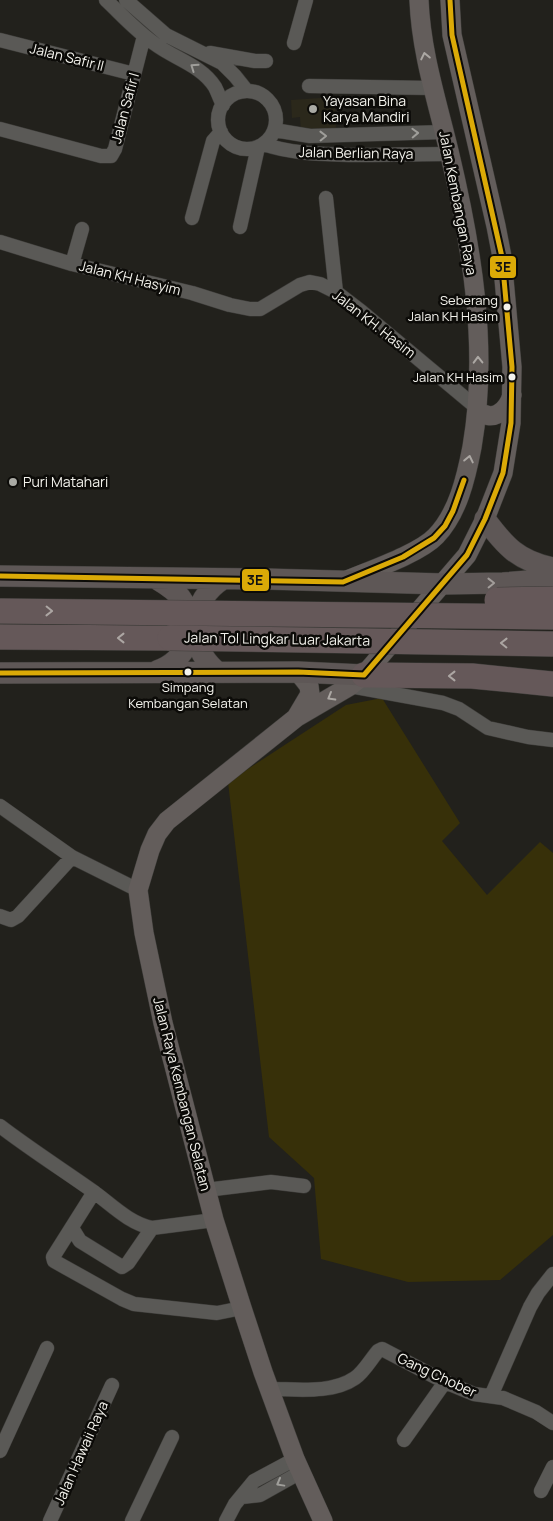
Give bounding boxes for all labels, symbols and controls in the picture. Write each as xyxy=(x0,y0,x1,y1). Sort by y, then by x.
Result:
street label: Jalan Safir II xyxy=(28,38,106,75)
one-way arrow xyxy=(420,51,431,60)
one-way arrow xyxy=(190,64,200,73)
street label: Jalan Safir I xyxy=(106,70,143,145)
place label: Yayasan Bina Karya Mandiri xyxy=(323,91,409,126)
marker: Yayasan Bina Karya Mandiri xyxy=(307,103,319,115)
one-way arrow xyxy=(412,128,420,138)
street label: Jalan Kembangan Raya xyxy=(435,129,482,277)
one-way arrow xyxy=(320,131,327,141)
street label: Jalan Berlian Raya xyxy=(298,142,414,163)
line badge: 3E xyxy=(489,255,517,279)
street label: Jalan KH Hasyim xyxy=(77,256,183,299)
text: 3E xyxy=(495,257,511,276)
street label: Jalan KH. Hasim xyxy=(329,285,420,362)
place label: Seberang Jalan KH Hasim xyxy=(408,291,498,325)
marker: Seberang Jalan KH Hasim xyxy=(502,302,512,312)
one-way arrow xyxy=(473,355,483,363)
place label: Jalan KH Hasim xyxy=(413,368,503,386)
marker: Jalan KH Hasim xyxy=(507,372,517,382)
one-way arrow xyxy=(464,455,474,464)
place label: Puri Matahari xyxy=(23,472,108,491)
marker: Puri Matahari xyxy=(7,476,19,488)
line badge: 3E xyxy=(241,568,270,592)
text: 3E xyxy=(247,570,263,589)
one-way arrow xyxy=(488,578,496,588)
one-way arrow xyxy=(45,606,53,616)
street label: Jalan Tol Lingkar Luar Jakarta xyxy=(184,627,370,650)
one-way arrow xyxy=(117,633,124,643)
one-way arrow xyxy=(500,637,508,648)
marker: Simpang Kembangan Selatan xyxy=(183,667,193,677)
one-way arrow xyxy=(448,671,456,681)
place label: Simpang Kembangan Selatan xyxy=(128,678,248,712)
one-way arrow xyxy=(327,691,336,701)
street label: Jalan Raya Kembangan Selatan xyxy=(149,995,216,1193)
street label: Gang Chober xyxy=(395,1348,480,1401)
street label: Jalan Hawaii Raya xyxy=(49,1398,112,1508)
one-way arrow xyxy=(277,1477,286,1487)

